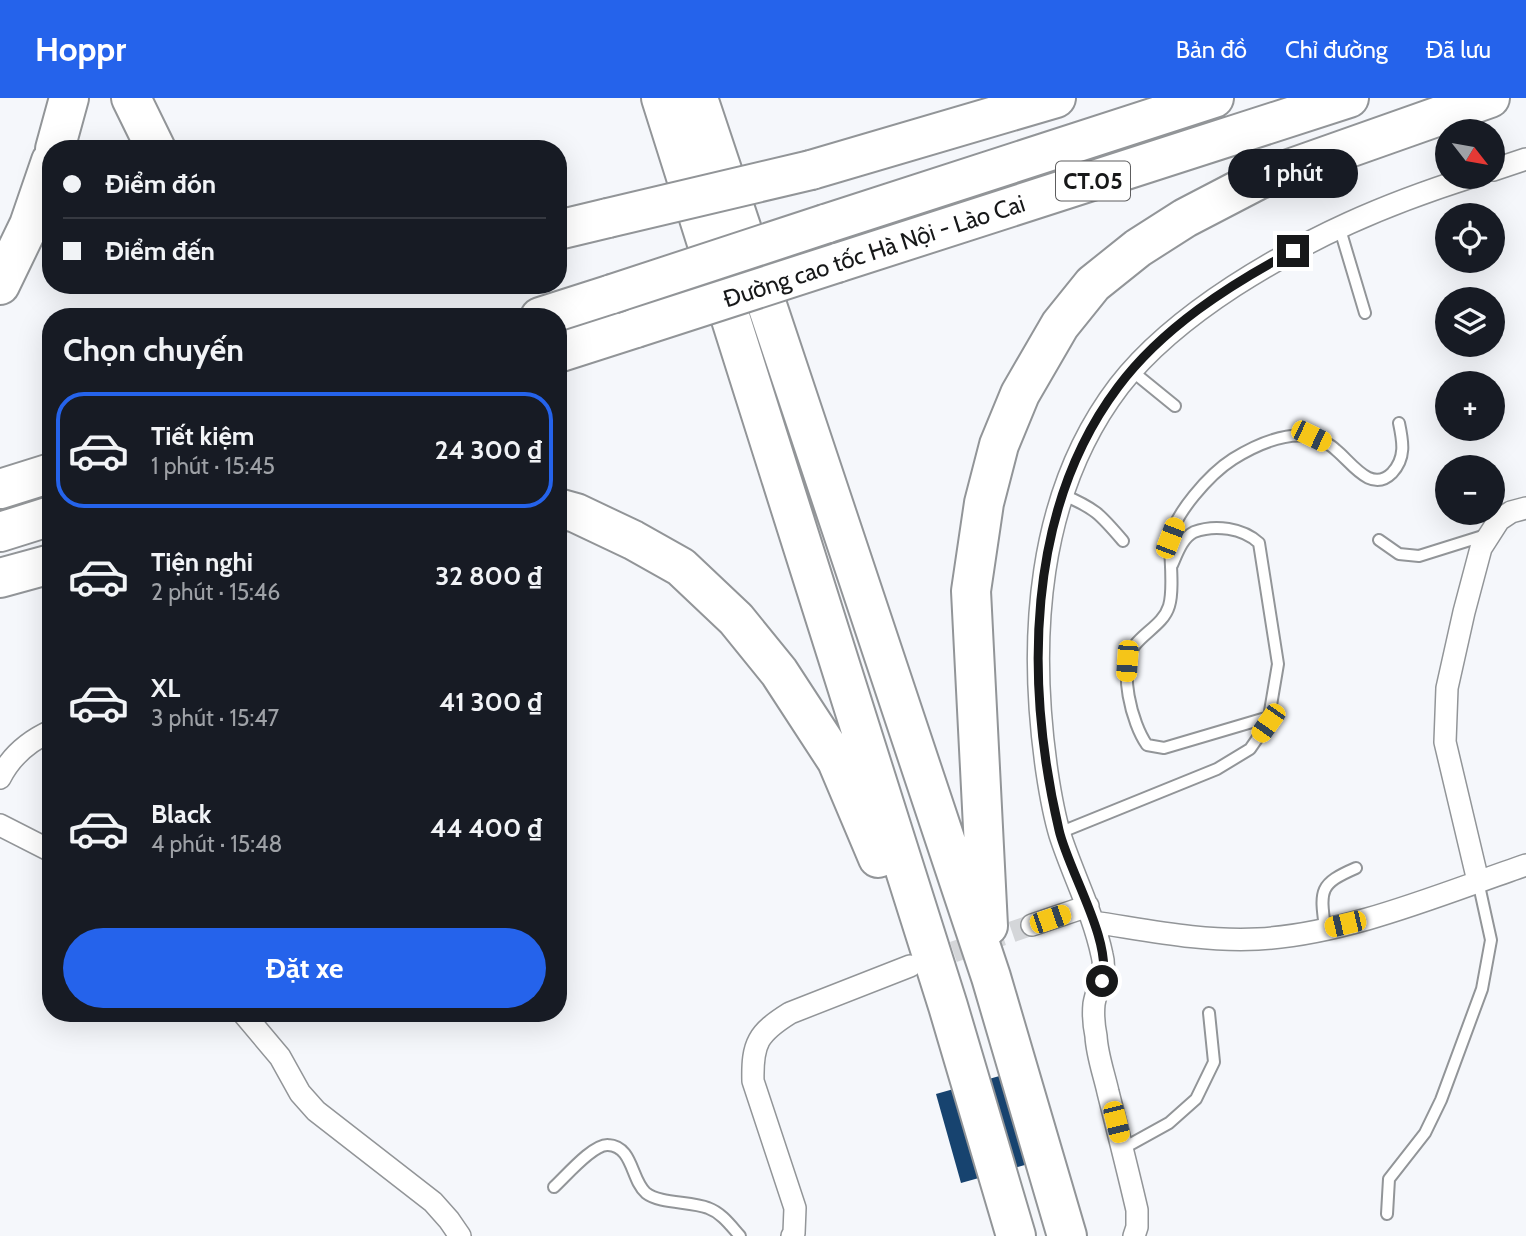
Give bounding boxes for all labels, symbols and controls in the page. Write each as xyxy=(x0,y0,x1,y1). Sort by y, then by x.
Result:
text: Hoppr xyxy=(35,29,126,69)
text: Bản đồ xyxy=(1176,35,1247,64)
text: Chỉ đường xyxy=(1285,35,1388,64)
text: Đã lưu xyxy=(1426,35,1491,64)
north arrow xyxy=(1435,119,1505,189)
map controls xyxy=(1435,119,1505,525)
callout: 1 phút xyxy=(1228,150,1358,198)
text: 1 phút xyxy=(1263,159,1323,187)
road number: CT.05 xyxy=(1056,162,1130,200)
text: Điểm đón xyxy=(105,168,216,200)
street label: Đường cao tốc Hà Nội - Lào Cai xyxy=(719,188,1029,314)
button: locate xyxy=(1435,203,1505,273)
text: Điểm đến xyxy=(105,235,215,267)
route end xyxy=(1277,235,1309,267)
button: layers xyxy=(1435,287,1505,357)
text: Chọn chuyến xyxy=(63,330,244,369)
button: + xyxy=(1435,371,1505,441)
car xyxy=(1288,417,1335,455)
icon: car xyxy=(67,419,130,482)
text: Tiết kiệm xyxy=(151,420,254,452)
text: 24 300 ₫ xyxy=(435,434,542,466)
text: 1 phút · 15:45 xyxy=(151,452,275,480)
button: − xyxy=(1435,455,1505,525)
car xyxy=(1153,515,1188,561)
icon: car xyxy=(67,545,130,608)
text: Tiện nghi xyxy=(151,546,253,578)
text: 32 800 ₫ xyxy=(435,560,542,592)
text: 2 phút · 15:46 xyxy=(151,578,280,606)
car xyxy=(1116,639,1139,683)
icon: car xyxy=(67,671,130,734)
text: XL xyxy=(151,672,180,704)
text: 41 300 ₫ xyxy=(439,686,542,718)
car xyxy=(1248,700,1289,746)
text: 3 phút · 15:47 xyxy=(151,704,279,732)
icon: car xyxy=(67,797,130,860)
text: Black xyxy=(151,798,211,830)
text: 44 400 ₫ xyxy=(430,812,542,844)
text: 4 phút · 15:48 xyxy=(151,830,282,858)
car xyxy=(1027,902,1074,936)
car xyxy=(1323,909,1368,939)
button: Đặt xe xyxy=(63,928,546,1008)
route start xyxy=(1086,965,1118,997)
car xyxy=(1101,1099,1132,1145)

